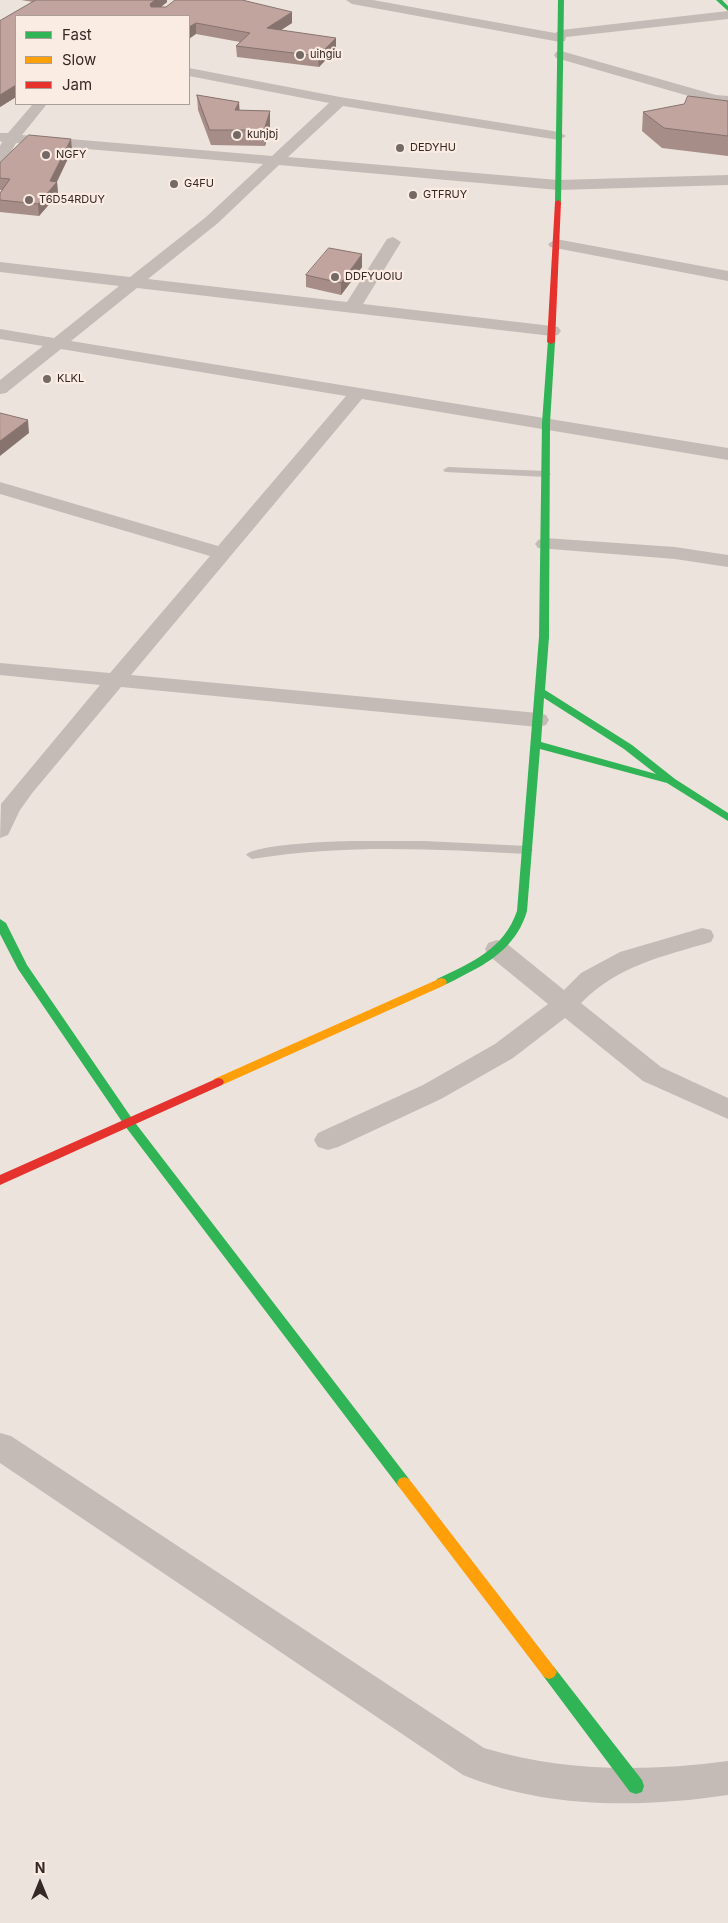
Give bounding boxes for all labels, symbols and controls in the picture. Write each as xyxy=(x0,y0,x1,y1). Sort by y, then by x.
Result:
legend xyxy=(15,15,190,105)
text: Fast xyxy=(62,25,92,44)
place label: uihgiu xyxy=(310,48,342,62)
marker: uihgiu xyxy=(294,49,306,61)
text: Slow xyxy=(62,50,96,69)
text: Jam xyxy=(62,75,92,94)
place label: kuhjbj xyxy=(247,128,278,142)
marker: kuhjbj xyxy=(231,129,243,141)
place label: DEDYHU xyxy=(410,141,456,155)
marker: DEDYHU xyxy=(394,142,406,154)
place label: NGFY xyxy=(56,148,86,162)
marker: NGFY xyxy=(40,149,52,161)
place label: G4FU xyxy=(184,177,214,191)
marker: G4FU xyxy=(168,178,180,190)
place label: GTFRUY xyxy=(423,188,467,202)
marker: GTFRUY xyxy=(407,189,419,201)
place label: T6D54RDUY xyxy=(39,193,105,207)
marker: T6D54RDUY xyxy=(23,194,35,206)
place label: DDFYUOIU xyxy=(345,270,403,284)
marker: DDFYUOIU xyxy=(329,271,341,283)
place label: KLKL xyxy=(57,372,84,386)
marker: KLKL xyxy=(41,373,53,385)
north arrow xyxy=(15,1858,65,1908)
text: N xyxy=(35,1859,45,1876)

